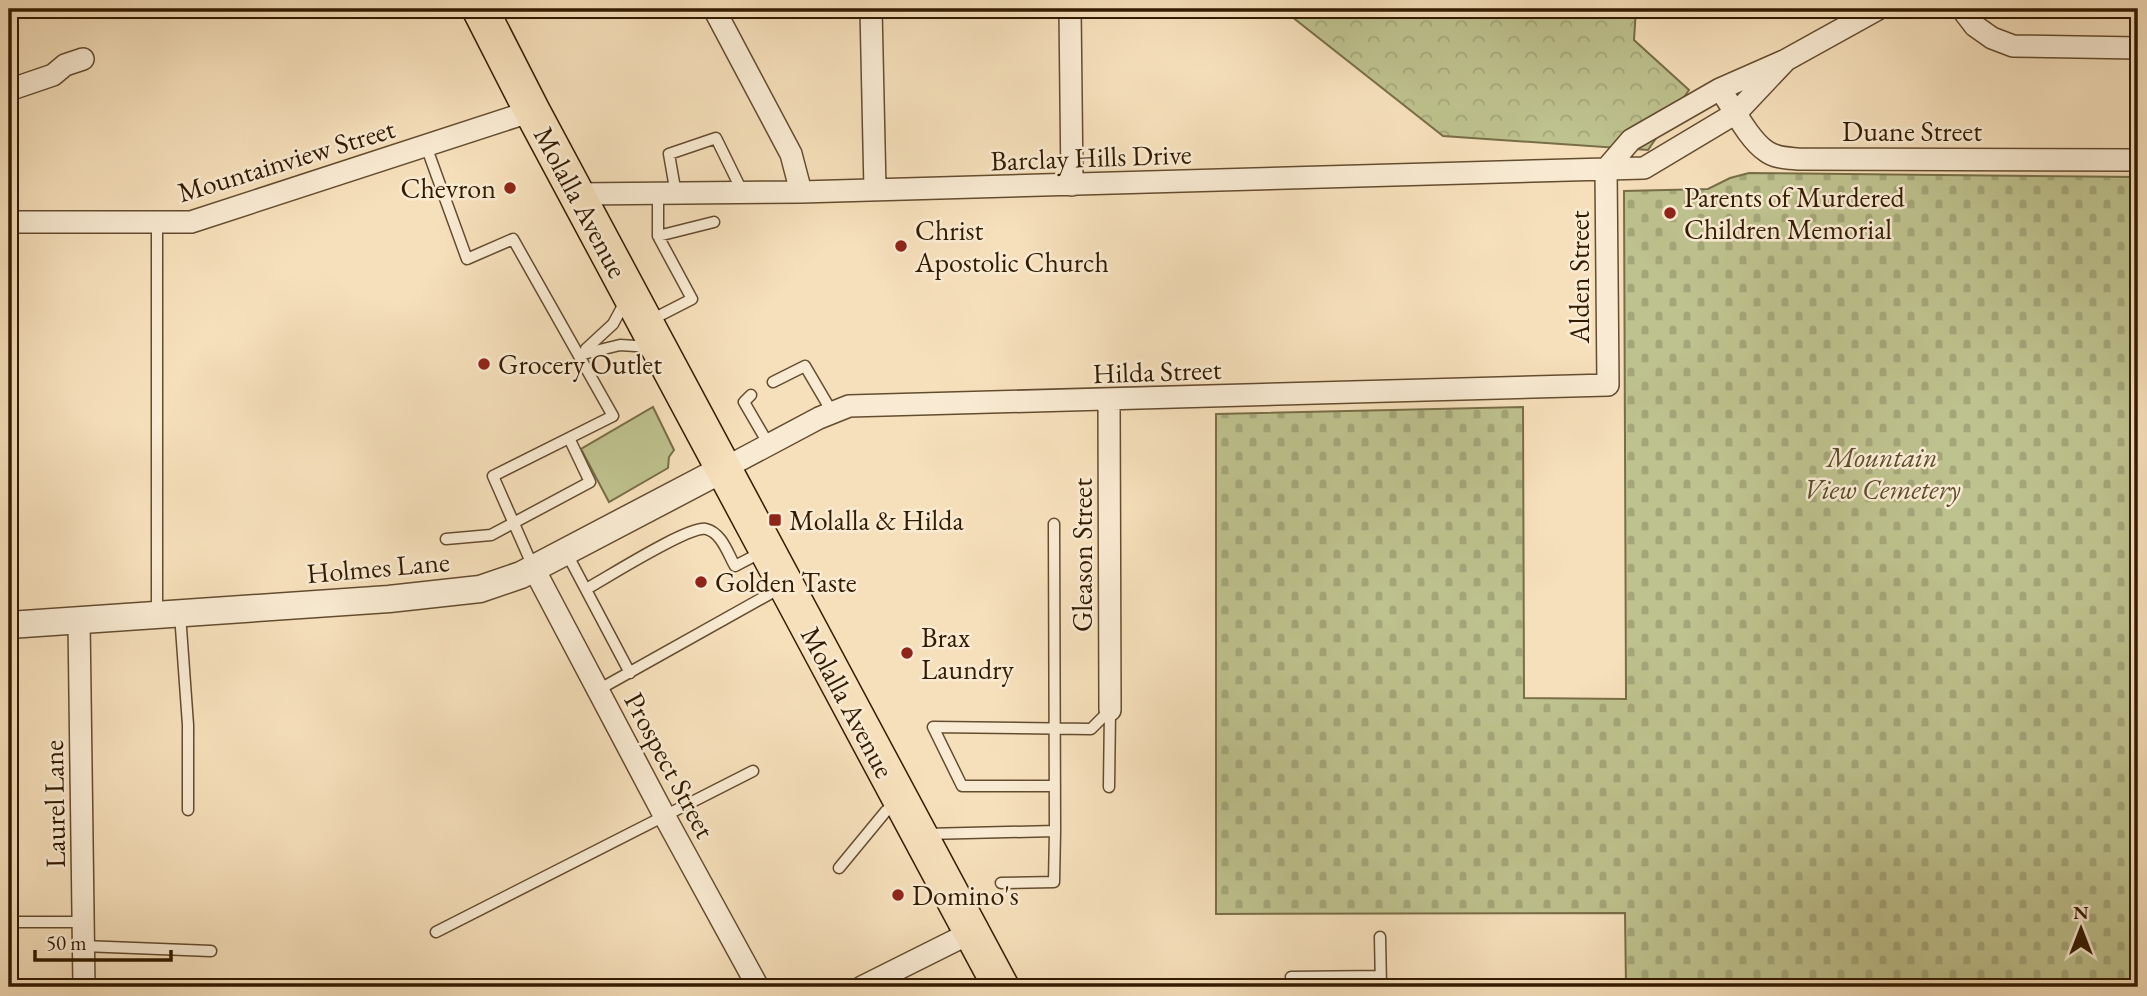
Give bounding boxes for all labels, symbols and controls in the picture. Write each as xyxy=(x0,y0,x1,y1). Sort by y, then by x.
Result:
street label: Mountainview Street xyxy=(173,110,399,210)
street label: Duane Street xyxy=(1842,113,1982,149)
street label: Molalla Avenue xyxy=(526,120,636,284)
street label: Barclay Hills Drive xyxy=(990,135,1192,179)
place label: Chevron xyxy=(401,170,496,206)
place label: Parents of Murdered Children Memorial xyxy=(1684,179,1906,247)
marker: Chevron xyxy=(502,180,518,196)
marker: Parents of Murdered Children Memorial xyxy=(1662,205,1678,221)
street label: Alden Street xyxy=(1561,210,1597,345)
place label: Christ Apostolic Church xyxy=(914,212,1109,280)
marker: Christ Apostolic Church xyxy=(893,238,909,254)
place label: Grocery Outlet xyxy=(498,346,662,382)
street label: Hilda Street xyxy=(1092,351,1222,391)
marker: Grocery Outlet xyxy=(476,356,492,372)
park label: Mountain View Cemetery xyxy=(1803,439,1961,507)
street label: Gleason Street xyxy=(1064,478,1100,632)
place label: Molalla & Hilda xyxy=(789,502,964,538)
marker: Molalla & Hilda xyxy=(767,512,783,528)
street label: Holmes Lane xyxy=(305,543,451,591)
place label: Golden Taste xyxy=(715,564,857,600)
marker: Golden Taste xyxy=(693,574,709,590)
place label: Brax Laundry xyxy=(921,619,1015,687)
street label: Molalla Avenue xyxy=(793,620,903,784)
marker: Brax Laundry xyxy=(899,645,915,661)
street label: Prospect Street xyxy=(617,686,724,844)
street label: Laurel Lane xyxy=(35,740,73,868)
place label: Domino's xyxy=(912,877,1019,913)
marker: Domino's xyxy=(890,887,906,903)
north arrow xyxy=(2046,894,2116,964)
text: N xyxy=(2073,900,2089,925)
scale bar xyxy=(35,919,172,963)
text: 50 m xyxy=(46,929,87,956)

